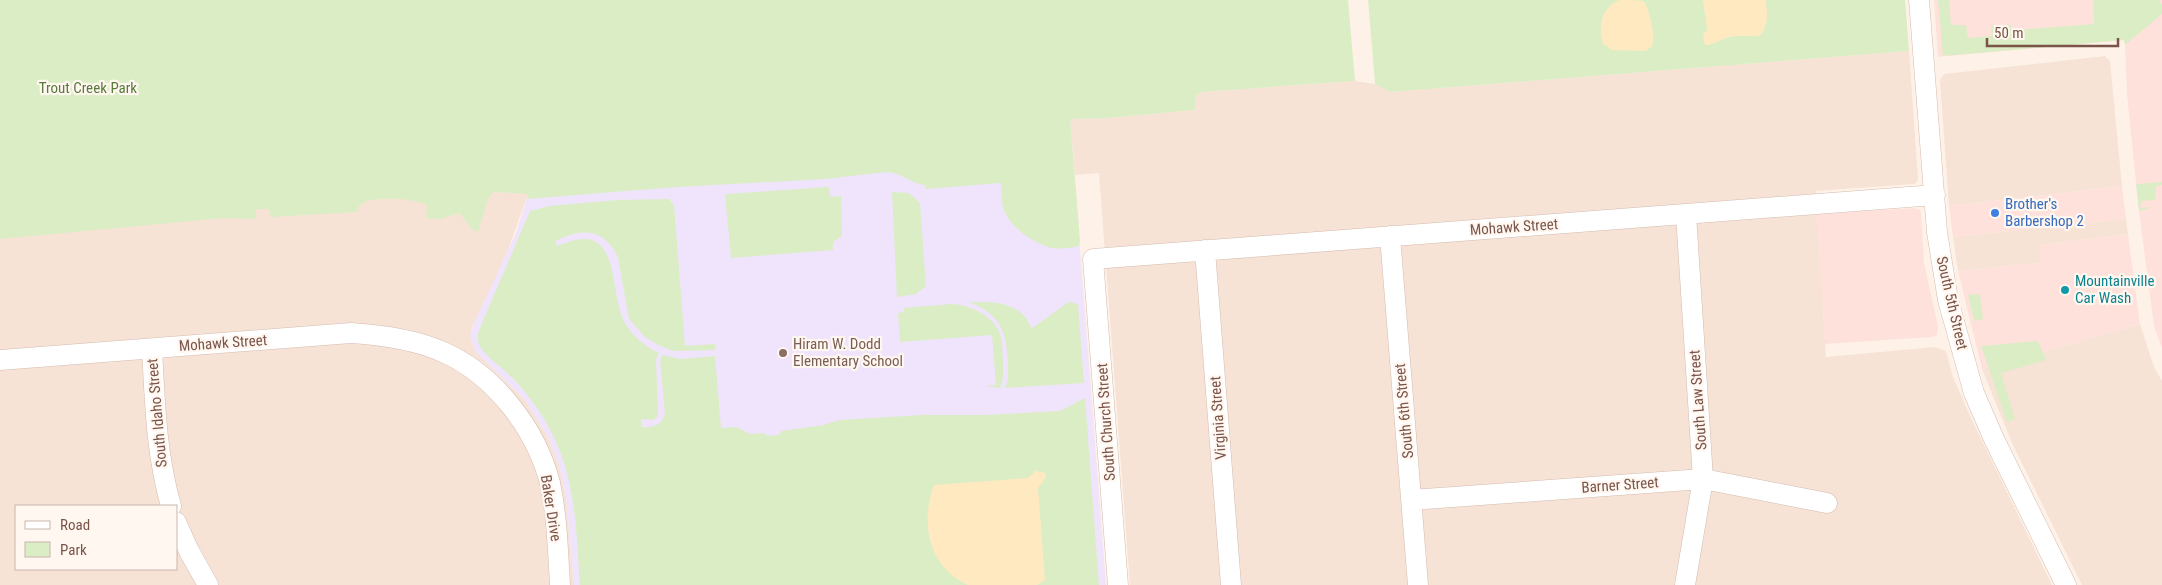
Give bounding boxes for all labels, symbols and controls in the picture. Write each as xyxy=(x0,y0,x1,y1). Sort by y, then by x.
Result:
scale bar xyxy=(1987,15,2118,47)
text: 50 m xyxy=(1994,24,2024,42)
park label: Trout Creek Park xyxy=(39,79,137,97)
place label: Brother's Barbershop 2 xyxy=(2005,195,2084,230)
marker: Brother's Barbershop 2 xyxy=(1989,207,2001,219)
street label: Mohawk Street xyxy=(1469,215,1559,239)
street label: South 5th Street xyxy=(1933,255,1971,351)
place label: Mountainville Car Wash xyxy=(2075,272,2154,307)
marker: Mountainville Car Wash xyxy=(2059,284,2071,296)
street label: Mohawk Street xyxy=(178,331,268,355)
place label: Hiram W. Dodd Elementary School xyxy=(793,335,903,370)
marker: Hiram W. Dodd Elementary School xyxy=(777,347,789,359)
street label: South Law Street xyxy=(1686,349,1710,451)
street label: South Idaho Street xyxy=(143,358,171,468)
street label: South Church Street xyxy=(1093,363,1119,481)
street label: South 6th Street xyxy=(1391,363,1417,459)
street label: Virginia Street xyxy=(1206,376,1230,460)
street label: Barner Street xyxy=(1581,473,1659,497)
street label: Baker Drive xyxy=(537,474,565,542)
legend xyxy=(15,505,178,570)
text: Road xyxy=(60,516,90,534)
text: Park xyxy=(60,541,87,559)

